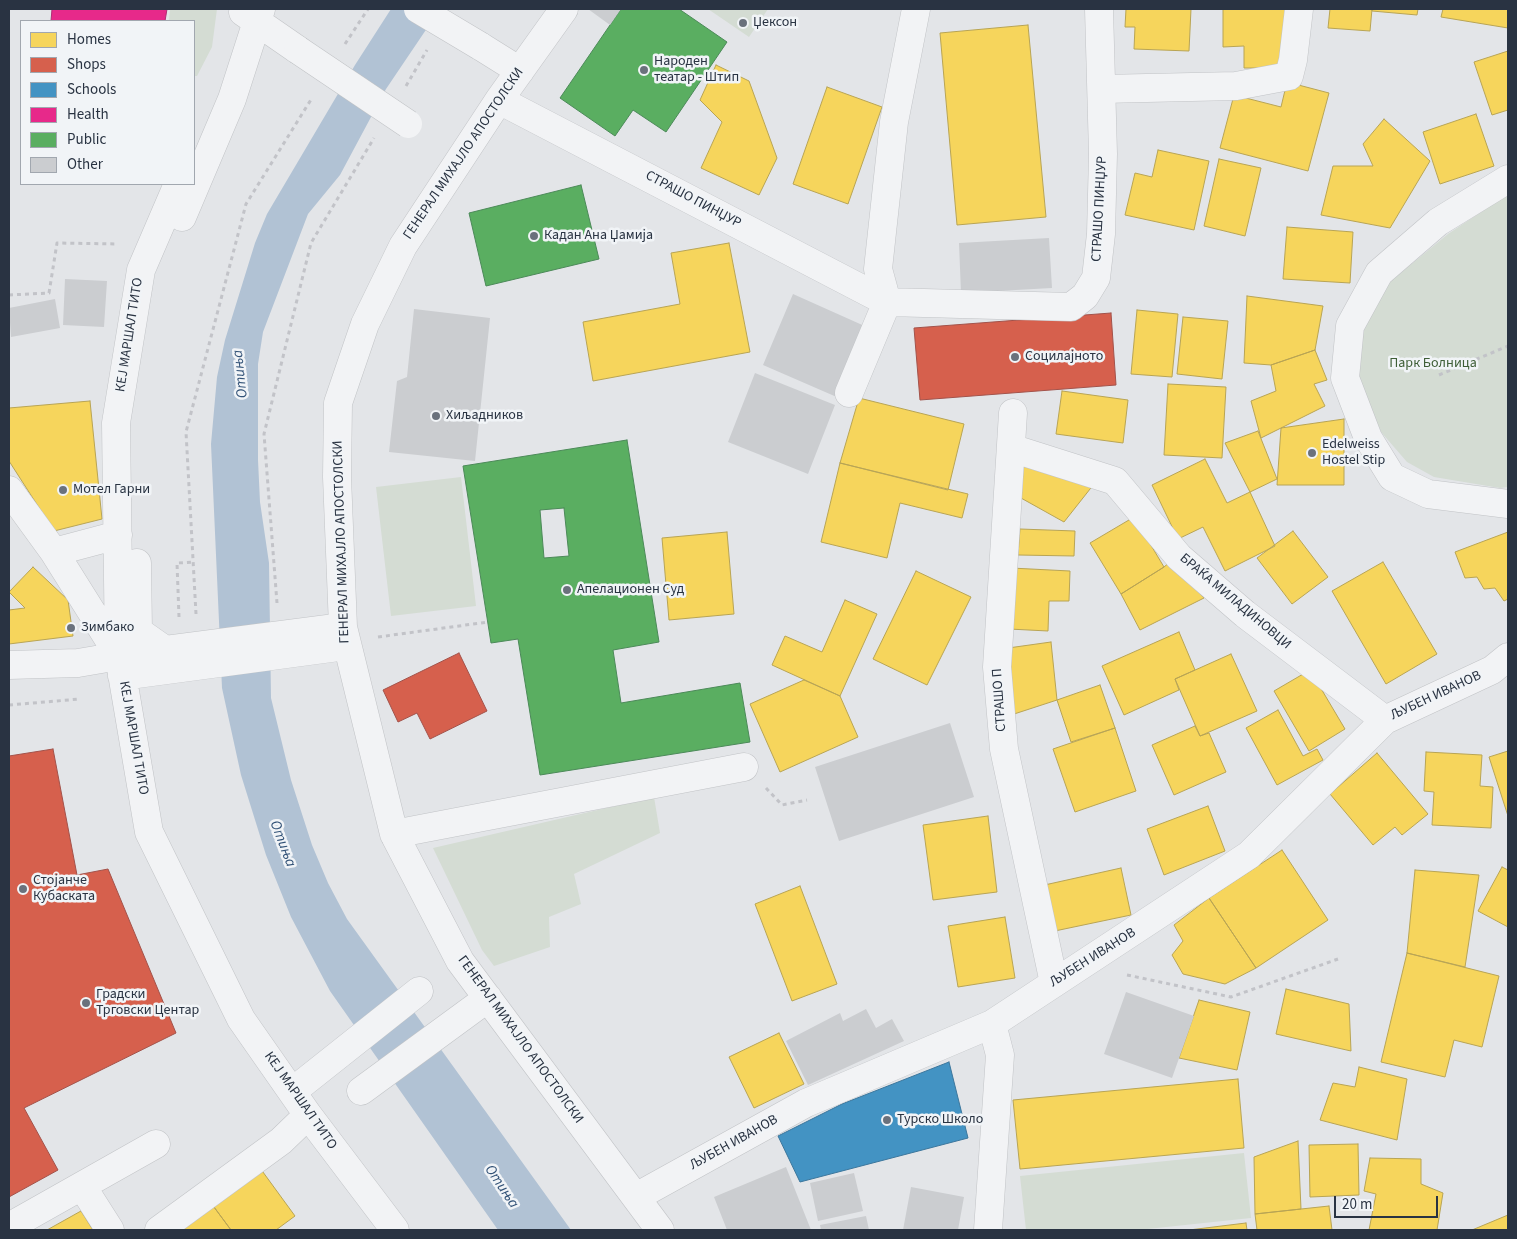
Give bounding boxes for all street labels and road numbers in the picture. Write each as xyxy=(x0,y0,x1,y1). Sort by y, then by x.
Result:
street label: ГЕНЕРАЛ МИХАЈЛО АПОСТОЛСКИ xyxy=(400,65,528,243)
street label: СТРАШО ПИНЏУР xyxy=(1089,156,1111,262)
street label: СТРАШО ПИНЏУР xyxy=(642,168,744,232)
street label: КЕЈ МАРШАЛ ТИТО xyxy=(113,277,147,393)
street label: ГЕНЕРАЛ МИХАЈЛО АПОСТОЛСКИ xyxy=(330,440,354,644)
street label: БРАЌА МИЛАДИНОВЦИ xyxy=(1176,551,1294,653)
street label: СТРАШО П xyxy=(989,668,1011,732)
street label: ЉУБЕН ИВАНОВ xyxy=(1388,668,1484,724)
street label: КЕЈ МАРШАЛ ТИТО xyxy=(115,680,151,796)
street label: ЉУБЕН ИВАНОВ xyxy=(1047,925,1139,991)
street label: ГЕНЕРАЛ МИХАЈЛО АПОСТОЛСКИ xyxy=(453,953,587,1127)
street label: КЕЈ МАРШАЛ ТИТО xyxy=(260,1049,340,1153)
street label: ЉУБЕН ИВАНОВ xyxy=(687,1112,781,1174)

